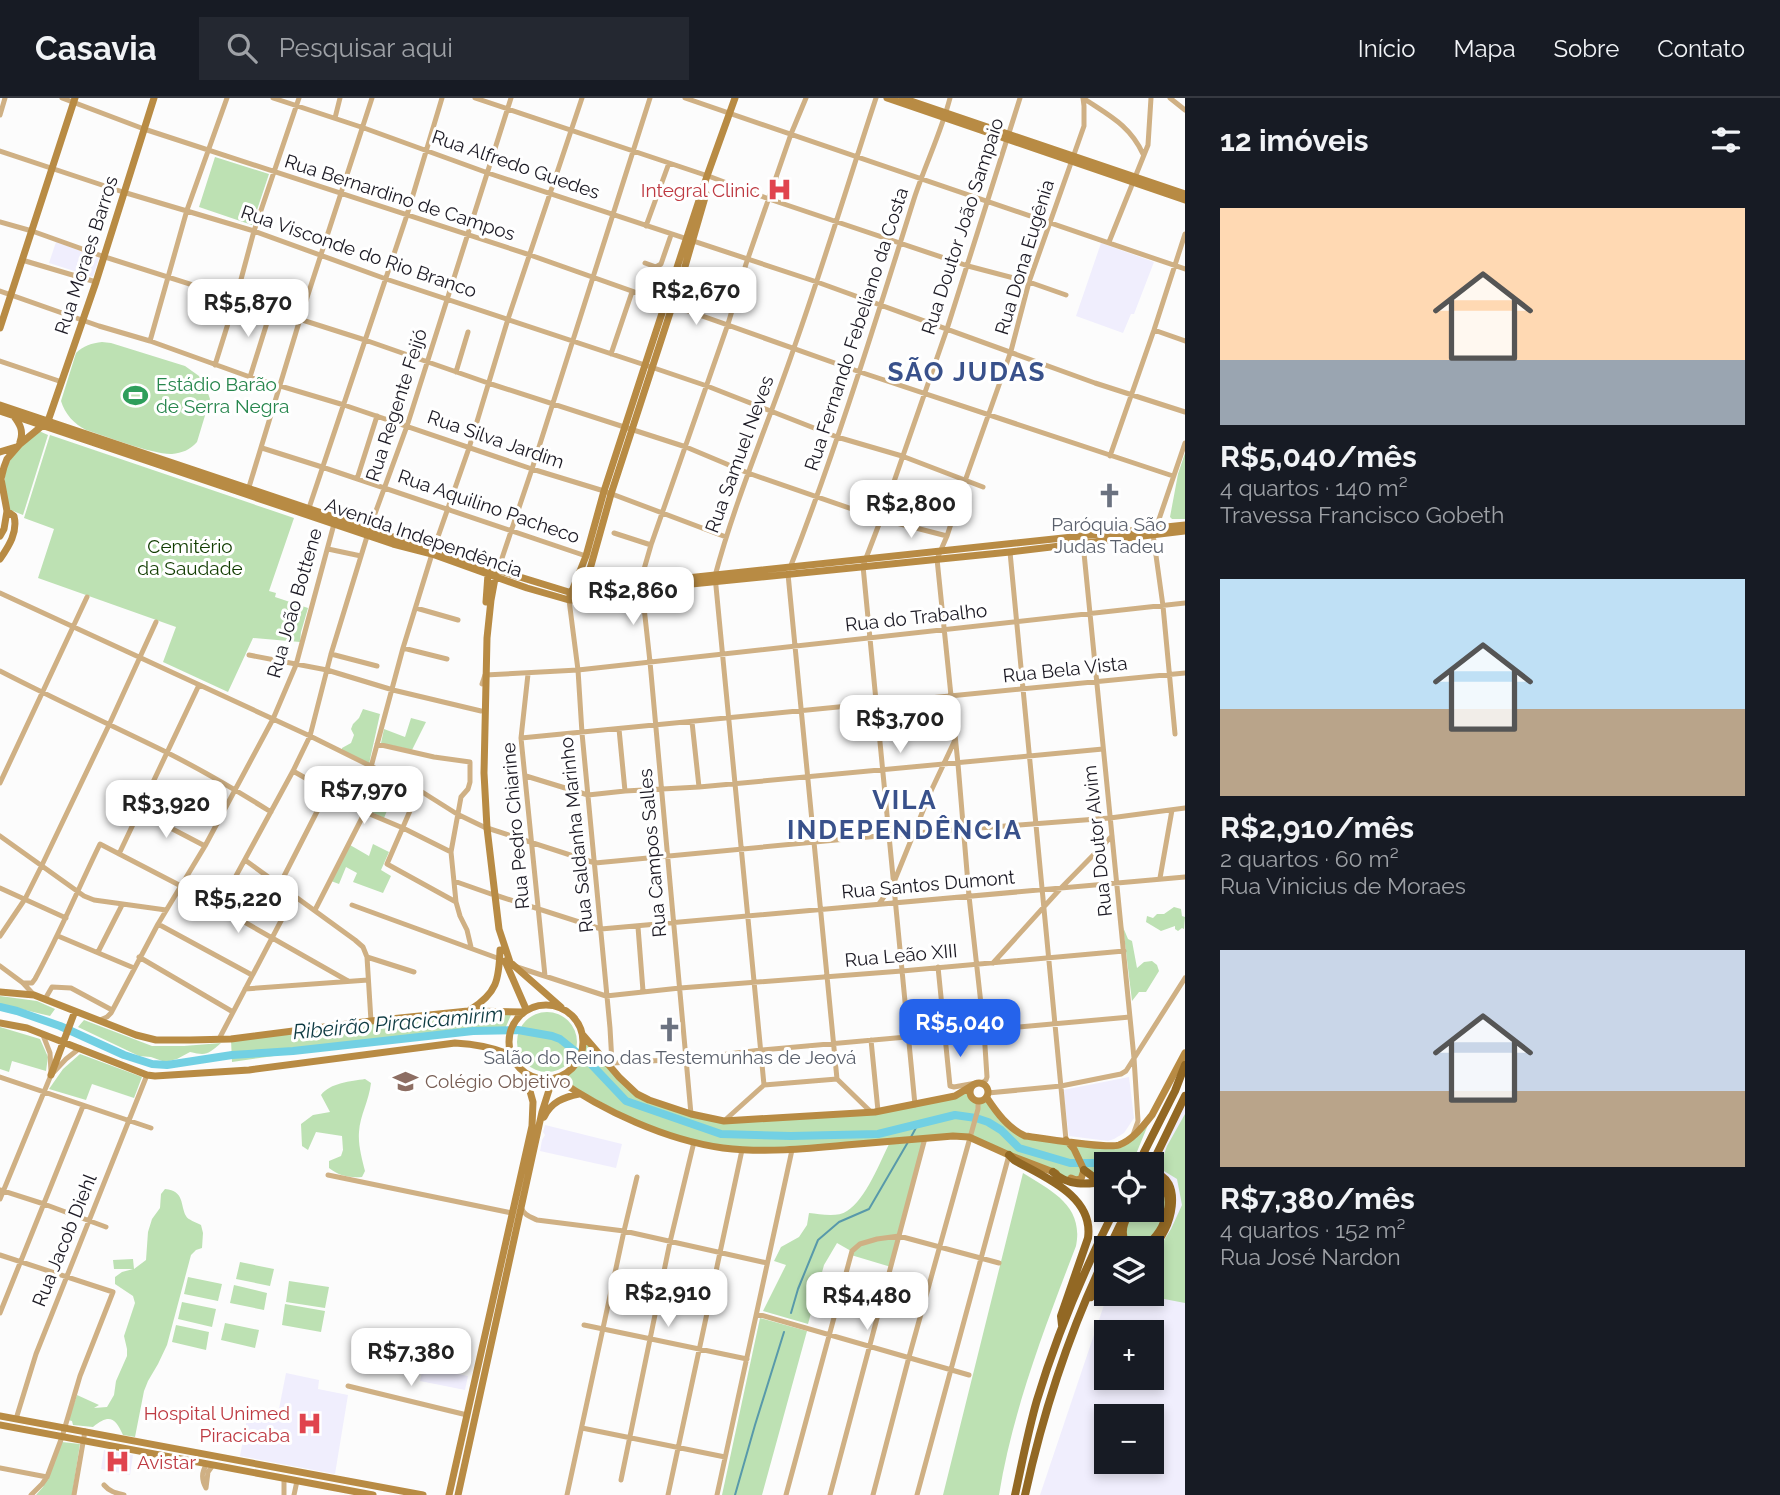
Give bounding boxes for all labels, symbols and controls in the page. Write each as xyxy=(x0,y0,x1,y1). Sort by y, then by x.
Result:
search box xyxy=(199,17,689,80)
text: Casavia xyxy=(35,29,157,68)
icon: search xyxy=(223,29,261,67)
text: Pesquisar aqui xyxy=(279,33,453,63)
text: Início xyxy=(1358,34,1416,63)
text: Mapa xyxy=(1454,34,1515,63)
text: Sobre xyxy=(1553,34,1619,63)
text: Contato xyxy=(1657,34,1745,63)
street label: Rua Doutor João Sampaio xyxy=(917,115,1007,337)
icon: filters xyxy=(1707,121,1745,159)
text: 12 imóveis xyxy=(1220,123,1369,158)
street label: Rua Alfredo Guedes xyxy=(429,125,603,203)
street label: Rua Bernardino de Campos xyxy=(282,149,518,245)
street label: Rua Moraes Barros xyxy=(50,173,122,337)
hospital icon: Integral Clinic xyxy=(766,176,794,204)
street label: Rua Dona Eugênia xyxy=(990,177,1058,337)
place label: Integral Clinic xyxy=(641,179,760,201)
street label: Rua Fernando Febeliano da Costa xyxy=(800,185,912,473)
street label: Rua Visconde do Rio Branco xyxy=(238,200,480,302)
icon: home xyxy=(1420,253,1546,379)
pin: R$2,670 xyxy=(631,268,761,327)
text: R$2,670 xyxy=(651,276,741,303)
pin: R$5,870 xyxy=(183,280,313,339)
text: R$5,870 xyxy=(204,288,292,315)
street label: Rua Regente Feijó xyxy=(361,326,431,484)
district label: SÃO JUDAS xyxy=(888,357,1046,387)
street label: Rua Samuel Neves xyxy=(700,372,778,536)
place label: Estádio Barão de Serra Negra xyxy=(156,373,289,417)
sports icon: Estádio Barão de Serra Negra xyxy=(122,381,150,409)
street label: Rua Silva Jardim xyxy=(425,405,567,473)
text: R$5,040/mês xyxy=(1220,439,1417,474)
street label: Rua Aquilino Pacheco xyxy=(395,465,583,547)
text: 4 quartos · 140 m² xyxy=(1220,474,1408,501)
pin: R$2,800 xyxy=(846,480,976,540)
church icon: Paróquia São Judas Tadeu xyxy=(1095,482,1123,510)
text: R$2,800 xyxy=(866,489,956,516)
street label: Avenida Independência xyxy=(323,493,525,581)
text: Travessa Francisco Gobeth xyxy=(1220,501,1504,528)
place label: Paróquia São Judas Tadeu xyxy=(1051,513,1167,557)
street label: Rua João Bottene xyxy=(262,526,326,680)
park label: Cemitério da Saudade xyxy=(137,535,243,579)
pin: R$2,860 xyxy=(568,568,698,627)
text: R$2,860 xyxy=(588,576,678,603)
street label: Rua do Trabalho xyxy=(844,599,988,635)
icon: home xyxy=(1420,624,1546,750)
street label: Rua Bela Vista xyxy=(1002,652,1128,686)
pin: R$3,700 xyxy=(835,696,965,755)
text: R$3,700 xyxy=(856,704,944,731)
street label: Rua Saldanha Marinho xyxy=(555,736,597,934)
street label: Rua Pedro Chiarine xyxy=(497,742,533,910)
street label: Rua Doutor Alvim xyxy=(1078,764,1116,918)
pin: R$7,970 xyxy=(299,766,429,826)
street label: Rua Campos Salles xyxy=(634,768,670,938)
text: R$7,970 xyxy=(320,775,408,802)
pin: R$3,920 xyxy=(101,780,231,840)
district label: VILA INDEPENDÊNCIA xyxy=(787,785,1023,845)
text: R$3,920 xyxy=(122,789,210,816)
text: R$2,910/mês xyxy=(1220,810,1414,845)
text: 2 quartos · 60 m² xyxy=(1220,845,1399,872)
street label: Rua Santos Dumont xyxy=(840,865,1016,903)
text: Rua Vinicius de Moraes xyxy=(1220,872,1466,899)
pin: R$5,220 xyxy=(173,876,303,935)
text: R$5,220 xyxy=(194,884,282,911)
street label: Rua Leão XIII xyxy=(844,939,958,971)
icon: home xyxy=(1420,995,1546,1121)
pin: R$5,040 xyxy=(895,1000,1025,1059)
water label: Ribeirão Piracicamirim xyxy=(292,1001,504,1044)
text: R$5,040 xyxy=(915,1008,1005,1035)
church icon: Salão do Reino das Testemunhas de Jeová xyxy=(656,1015,684,1043)
place label: Salão do Reino das Testemunhas de Jeová xyxy=(484,1046,856,1068)
school or university icon: Colégio Objetivo xyxy=(391,1067,419,1095)
place label: Colégio Objetivo xyxy=(425,1070,571,1092)
map controls xyxy=(1094,1152,1164,1474)
button: locate xyxy=(1094,1152,1164,1222)
street label: Rua Jacob Diehl xyxy=(27,1170,101,1309)
text: R$7,380/mês xyxy=(1220,1181,1415,1216)
text: 4 quartos · 152 m² xyxy=(1220,1216,1406,1243)
button: layers xyxy=(1094,1236,1164,1306)
text: Rua José Nardon xyxy=(1220,1243,1401,1270)
pin: R$2,910 xyxy=(603,1270,733,1329)
pin: R$4,480 xyxy=(802,1272,932,1332)
text: R$2,910 xyxy=(624,1278,712,1305)
text: R$4,480 xyxy=(822,1281,912,1308)
button: + xyxy=(1094,1320,1164,1390)
pin: R$7,380 xyxy=(346,1328,476,1388)
text: R$7,380 xyxy=(367,1337,455,1364)
place label: Hospital Unimed Piracicaba xyxy=(144,1402,290,1446)
button: − xyxy=(1094,1404,1164,1474)
hospital icon: Hospital Unimed Piracicaba xyxy=(296,1410,324,1438)
hospital icon: Avistar xyxy=(103,1448,131,1476)
place label: Avistar xyxy=(137,1451,196,1473)

